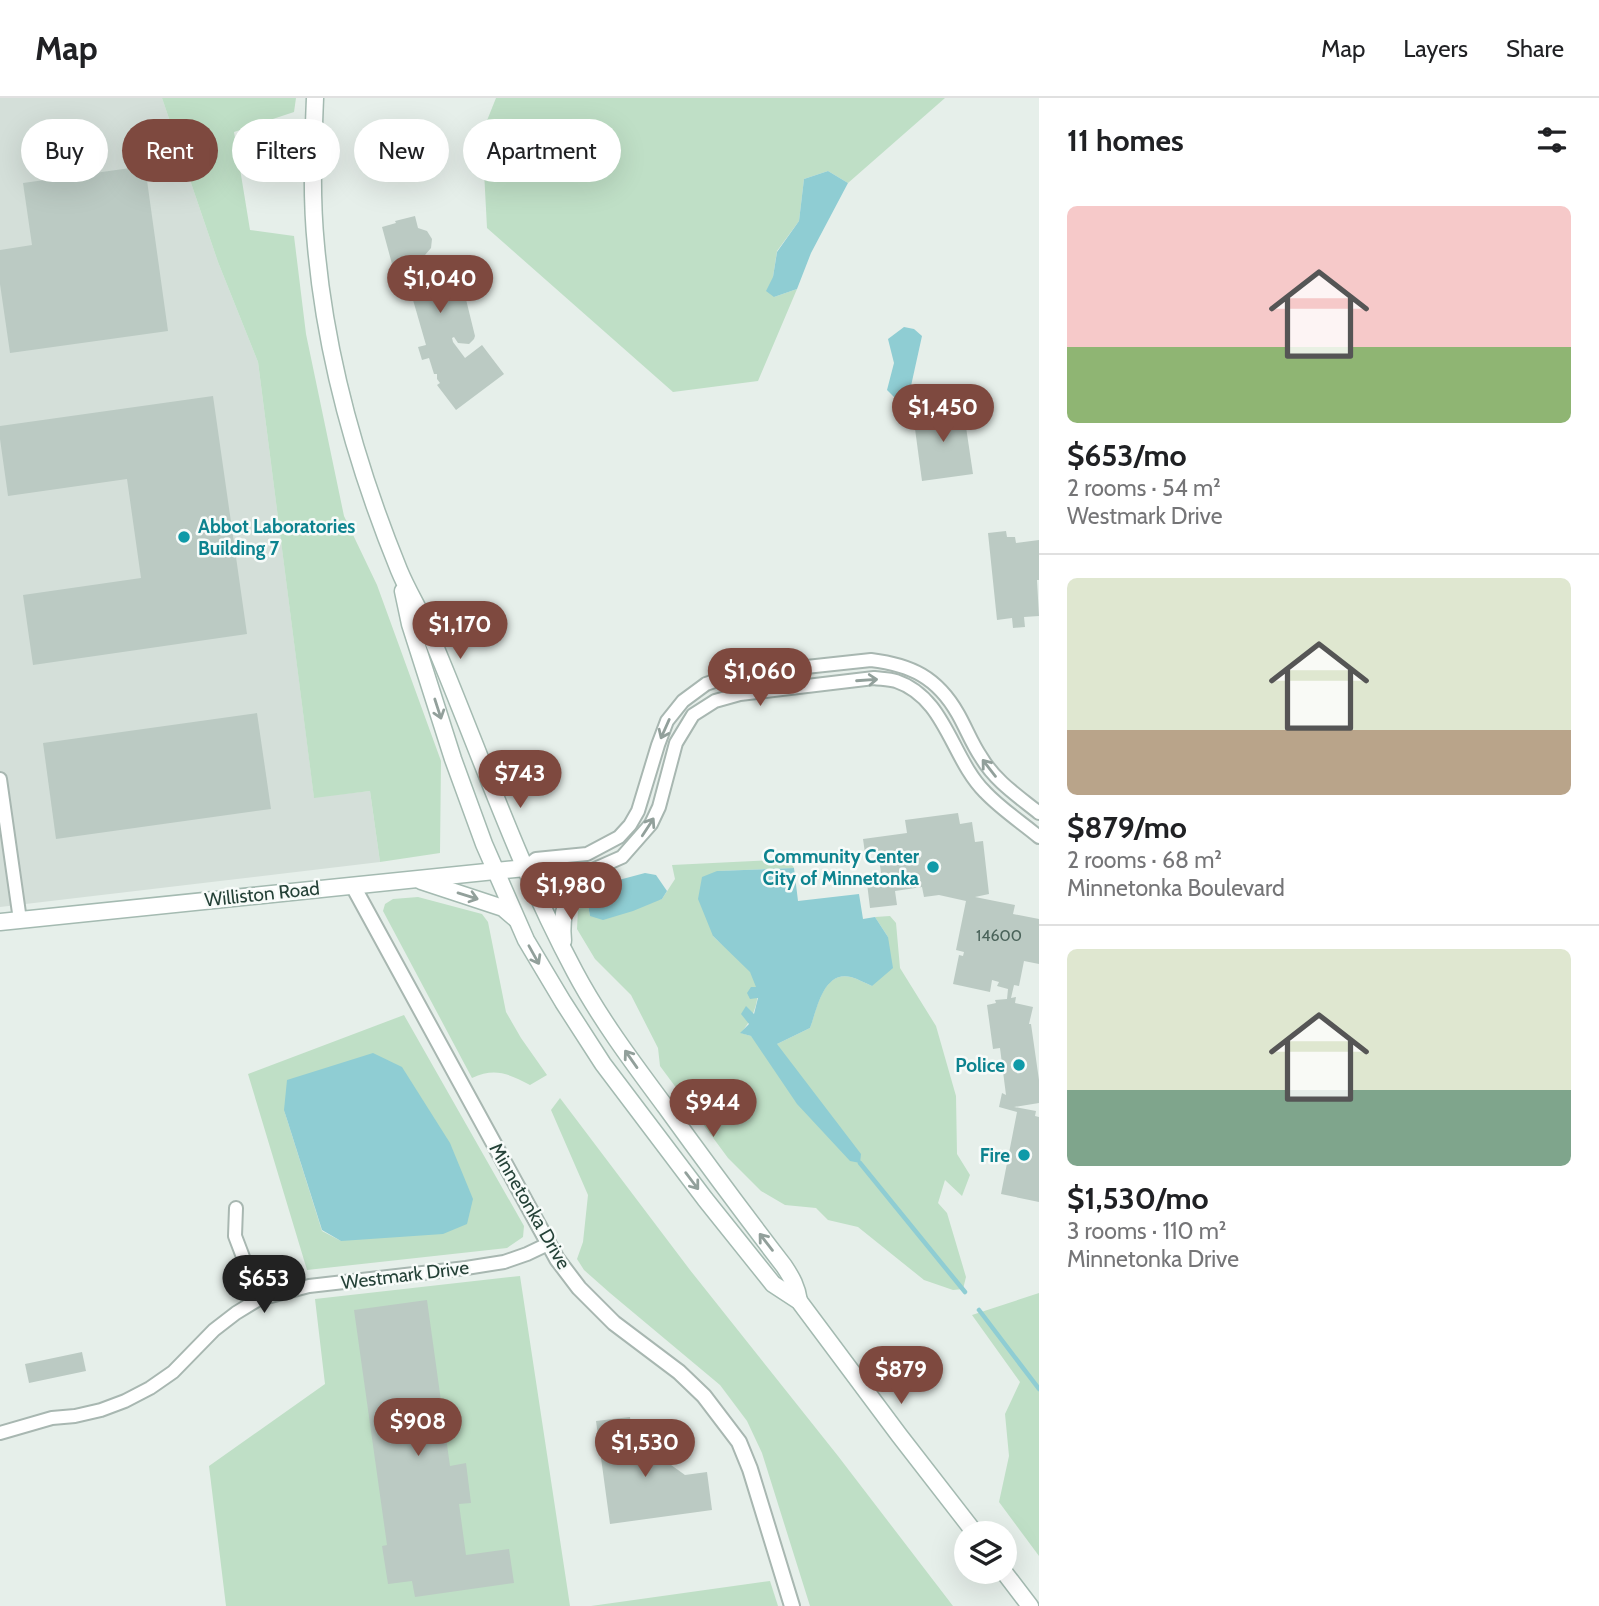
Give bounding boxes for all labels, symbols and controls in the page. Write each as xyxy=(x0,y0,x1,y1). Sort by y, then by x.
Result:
text: Map xyxy=(35,28,98,68)
text: Map xyxy=(1321,34,1365,63)
text: Layers xyxy=(1403,34,1468,63)
text: Share xyxy=(1506,34,1564,63)
chip: Buy xyxy=(21,119,108,182)
chip: Rent xyxy=(122,119,218,182)
chip: Filters xyxy=(232,119,340,182)
chip: New xyxy=(354,119,449,182)
chip: Apartment xyxy=(463,119,621,182)
icon: filters xyxy=(1533,121,1571,159)
text: 11 homes xyxy=(1067,122,1184,159)
icon: home xyxy=(1256,251,1382,377)
pin: $1,040 xyxy=(383,256,497,315)
text: $1,040 xyxy=(403,264,477,292)
pin: $1,450 xyxy=(886,384,1000,444)
text: $1,450 xyxy=(908,393,978,421)
text: $653/mo xyxy=(1067,437,1187,474)
text: 2 rooms · 54 m² xyxy=(1067,474,1221,502)
text: Westmark Drive xyxy=(1067,502,1222,530)
place label: Abbot Laboratories Building 7 xyxy=(198,515,355,560)
marker: Abbot Laboratories Building 7 xyxy=(176,529,192,545)
pin: $1,170 xyxy=(403,602,517,661)
text: $1,170 xyxy=(429,610,492,638)
icon: home xyxy=(1256,623,1382,749)
pin: $1,060 xyxy=(703,648,817,708)
text: $1,060 xyxy=(724,657,796,685)
one-way arrow xyxy=(855,673,878,686)
one-way arrow xyxy=(432,698,445,720)
one-way arrow xyxy=(658,718,671,739)
pin: $743 xyxy=(479,750,561,810)
text: $743 xyxy=(495,759,546,787)
one-way arrow xyxy=(981,759,996,777)
text: $879/mo xyxy=(1067,809,1187,846)
one-way arrow xyxy=(641,817,655,837)
place label: Community Center City of Minnetonka xyxy=(763,845,920,890)
text: 2 rooms · 68 m² xyxy=(1067,846,1222,874)
marker: Community Center City of Minnetonka xyxy=(925,859,941,875)
pin: $1,980 xyxy=(514,862,628,922)
text: $1,980 xyxy=(536,871,606,899)
text: Minnetonka Boulevard xyxy=(1067,874,1285,902)
street label: Williston Road xyxy=(203,877,321,911)
one-way arrow xyxy=(456,891,478,904)
house number: 14600 xyxy=(976,926,1022,945)
one-way arrow xyxy=(527,944,541,964)
icon: home xyxy=(1256,994,1382,1120)
one-way arrow xyxy=(624,1050,638,1069)
place label: Police xyxy=(955,1054,1005,1077)
marker: Police xyxy=(1011,1057,1027,1073)
pin: $944 xyxy=(672,1080,754,1139)
text: $944 xyxy=(686,1088,740,1116)
street label: Minnetonka Drive xyxy=(485,1139,576,1273)
place label: Fire xyxy=(980,1144,1010,1167)
marker: Fire xyxy=(1016,1147,1032,1163)
one-way arrow xyxy=(685,1171,699,1190)
text: $1,530/mo xyxy=(1067,1180,1209,1217)
text: 3 rooms · 110 m² xyxy=(1067,1217,1226,1245)
one-way arrow xyxy=(758,1234,773,1252)
text: Minnetonka Drive xyxy=(1067,1245,1239,1273)
pin: $653 xyxy=(223,1256,305,1315)
street label: Westmark Drive xyxy=(340,1256,470,1294)
text: $653 xyxy=(238,1264,290,1292)
pin: $879 xyxy=(860,1346,942,1406)
text: $879 xyxy=(875,1355,927,1383)
pin: $908 xyxy=(377,1398,459,1458)
text: $908 xyxy=(390,1407,446,1435)
pin: $1,530 xyxy=(588,1420,702,1479)
text: $1,530 xyxy=(611,1428,679,1456)
map controls xyxy=(954,1521,1017,1584)
button: layers xyxy=(954,1521,1017,1584)

